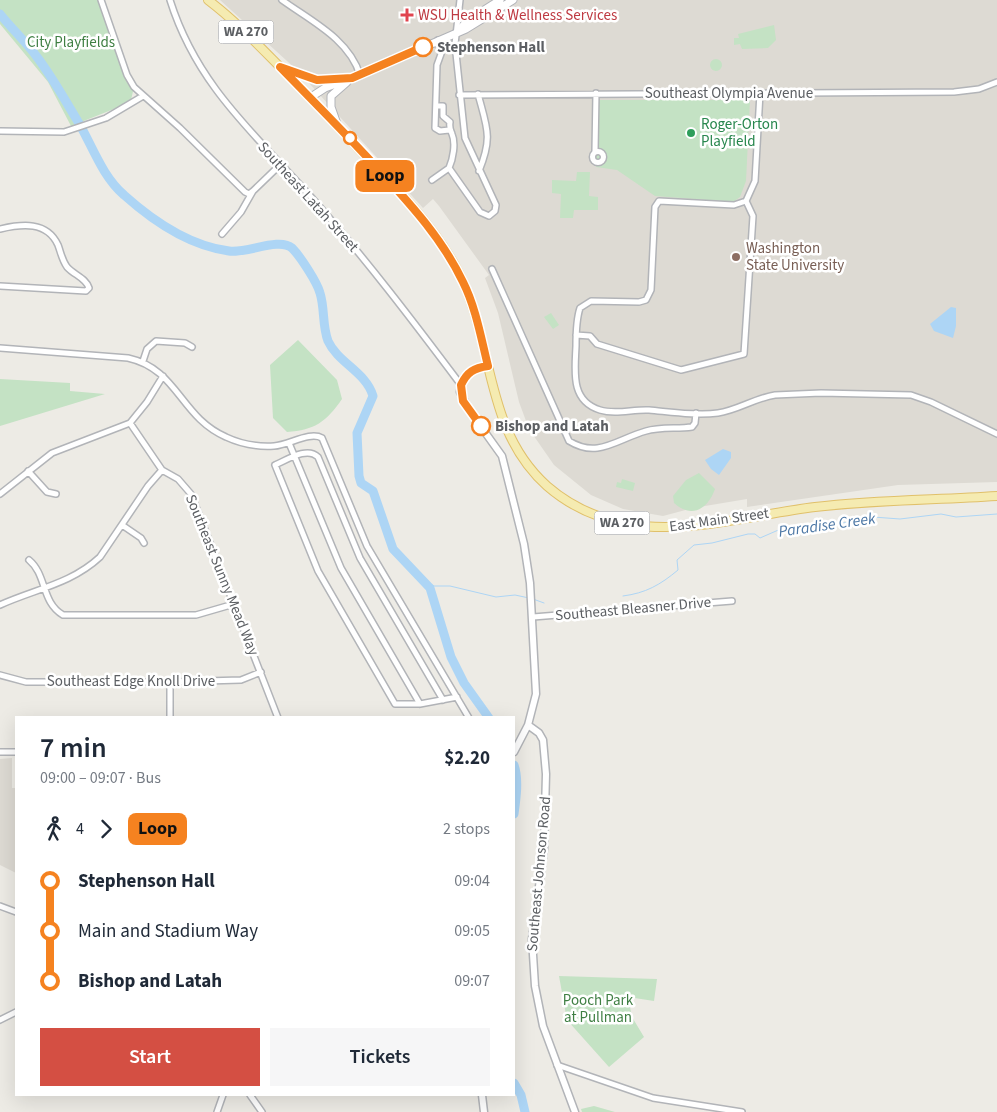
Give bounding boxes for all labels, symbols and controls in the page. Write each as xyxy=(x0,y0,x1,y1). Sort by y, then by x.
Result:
place label: WSU Health & Wellness Services xyxy=(418,5,617,26)
marker: WSU Health & Wellness Services xyxy=(400,8,414,22)
road number: WA 270 xyxy=(218,21,274,44)
park label: City Playfields xyxy=(27,32,115,53)
marker: Stephenson Hall xyxy=(413,37,433,57)
place label: Stephenson Hall xyxy=(437,37,546,58)
street label: Southeast Olympia Avenue xyxy=(645,83,813,104)
place label: Roger-Orton Playfield xyxy=(701,114,778,152)
marker: Roger-Orton Playfield xyxy=(685,127,697,139)
unlabelled marker xyxy=(343,131,357,145)
street label: Southeast Latah Street xyxy=(253,137,363,257)
line badge: Loop xyxy=(350,160,420,192)
text: Loop xyxy=(365,163,405,188)
place label: Washington State University xyxy=(746,238,844,276)
marker: Washington State University xyxy=(730,251,742,263)
marker: Bishop and Latah xyxy=(471,416,491,436)
place label: Bishop and Latah xyxy=(495,416,609,437)
street label: Southeast Sunny Mead Way xyxy=(180,491,264,659)
street label: East Main Street xyxy=(668,503,770,537)
water label: Paradise Creek xyxy=(777,507,877,543)
road number: WA 270 xyxy=(594,512,650,534)
street label: Southeast Bleasner Drive xyxy=(554,592,712,626)
street label: Southeast Edge Knoll Drive xyxy=(47,671,215,692)
text: 7 min xyxy=(40,728,107,768)
text: $2.20 xyxy=(444,745,490,772)
text: 09:00 – 09:07 · Bus xyxy=(40,767,161,789)
street label: Southeast Johnson Road xyxy=(522,795,556,953)
icon: walk xyxy=(40,815,68,843)
icon: forward xyxy=(92,815,120,843)
text: Loop xyxy=(138,816,177,841)
text: 4 xyxy=(76,818,84,840)
text: 2 stops xyxy=(443,818,490,840)
text: Stephenson Hall xyxy=(78,868,215,895)
text: 09:04 xyxy=(454,870,490,892)
text: Main and Stadium Way xyxy=(78,918,258,945)
text: 09:05 xyxy=(454,920,490,942)
text: Bishop and Latah xyxy=(78,968,222,995)
text: 09:07 xyxy=(454,970,490,992)
park label: Pooch Park at Pullman xyxy=(563,990,634,1028)
button: Start xyxy=(40,1028,260,1086)
button: Tickets xyxy=(270,1028,490,1086)

